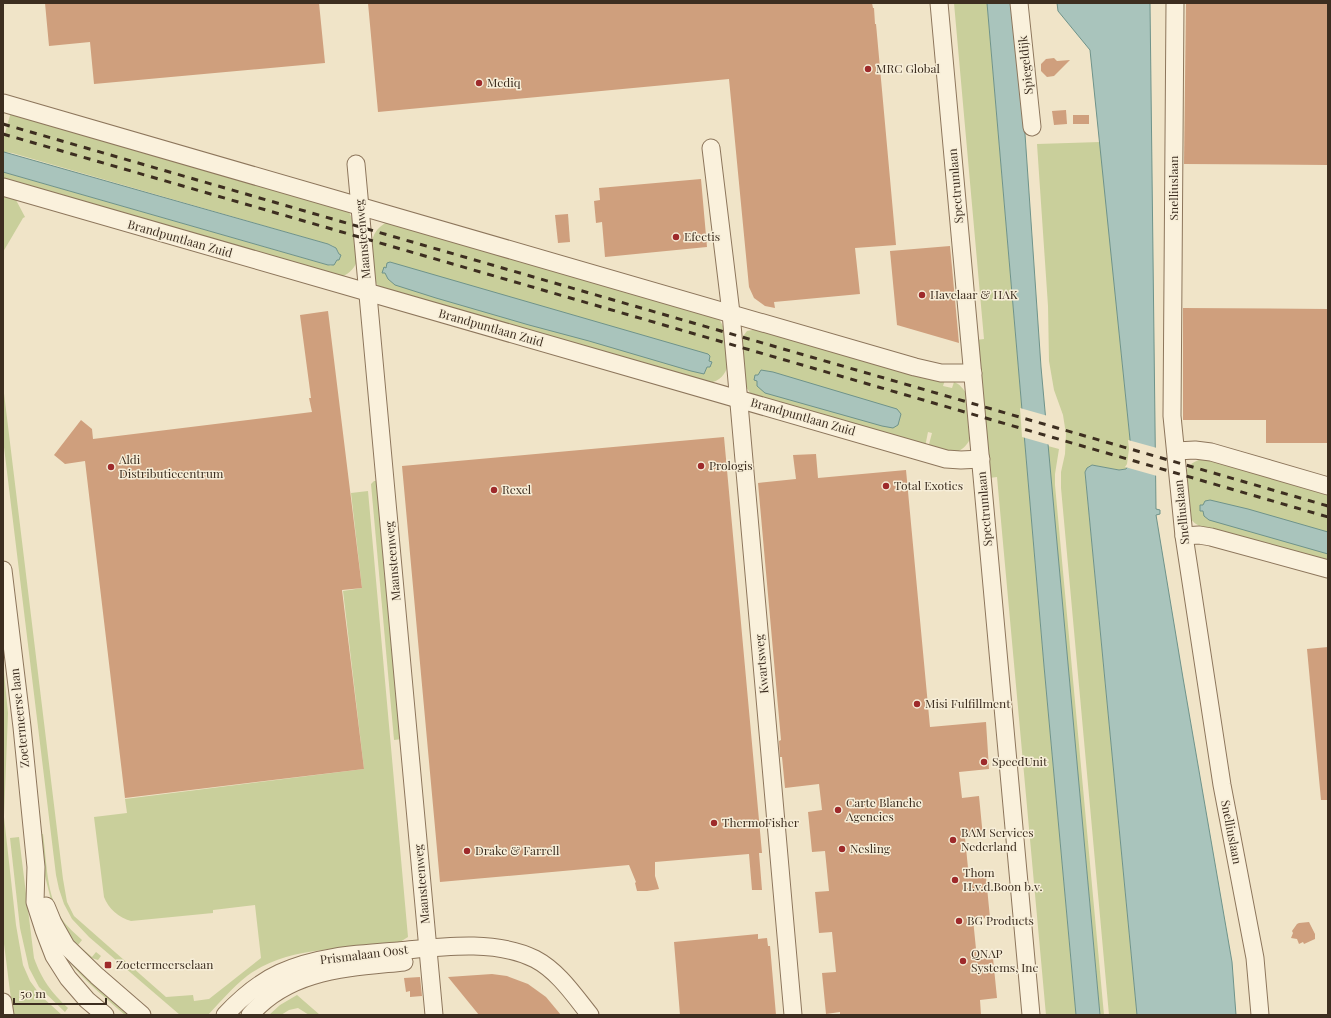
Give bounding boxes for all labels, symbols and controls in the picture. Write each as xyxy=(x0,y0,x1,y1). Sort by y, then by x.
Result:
street label: Spiegeldijk xyxy=(1014,35,1036,95)
place label: MRC Global xyxy=(876,60,940,76)
marker: MRC Global xyxy=(863,64,873,74)
place label: Mediq xyxy=(487,74,521,90)
marker: Mediq xyxy=(474,78,484,88)
street label: Spectrumlaan xyxy=(944,148,966,224)
street label: Snelliuslaan xyxy=(1165,156,1181,220)
street label: Maansteenweg xyxy=(350,198,373,280)
street label: Brandpuntlaan Zuid xyxy=(126,215,235,261)
place label: Efectis xyxy=(684,228,720,244)
marker: Efectis xyxy=(671,232,681,242)
place label: Havelaar & HAK xyxy=(930,286,1018,302)
marker: Havelaar & HAK xyxy=(917,290,927,300)
street label: Brandpuntlaan Zuid xyxy=(437,304,546,350)
street label: Brandpuntlaan Zuid xyxy=(749,393,858,439)
place label: Aldi Distributiecentrum xyxy=(118,451,224,481)
place label: Prologis xyxy=(709,457,753,473)
marker: Prologis xyxy=(696,461,706,471)
marker: Aldi Distributiecentrum xyxy=(106,462,116,472)
street label: Spectrumlaan xyxy=(973,471,995,547)
place label: Total Exotics xyxy=(894,477,963,493)
street label: Snelliuslaan xyxy=(1170,479,1192,545)
place label: Rexel xyxy=(502,481,532,497)
marker: Total Exotics xyxy=(881,481,891,491)
marker: Rexel xyxy=(489,485,499,495)
street label: Maansteenweg xyxy=(380,520,403,602)
street label: Kwartsweg xyxy=(750,633,772,694)
street label: Zoetermeerse laan xyxy=(6,667,32,769)
place label: Misi Fulfillment xyxy=(925,695,1011,711)
marker: Misi Fulfillment xyxy=(912,699,922,709)
place label: SpeedUnit xyxy=(992,753,1048,769)
marker: SpeedUnit xyxy=(979,757,989,767)
place label: Carte Blanche Agencies xyxy=(845,794,922,824)
street label: Snelliuslaan xyxy=(1218,798,1246,865)
marker: Carte Blanche Agencies xyxy=(833,805,843,815)
place label: ThermoFisher xyxy=(722,814,800,830)
marker: ThermoFisher xyxy=(709,818,719,828)
place label: BAM Services Nederland xyxy=(961,824,1034,854)
marker: BAM Services Nederland xyxy=(948,835,958,845)
place label: Nesling xyxy=(850,840,891,856)
place label: Drake & Farrell xyxy=(475,842,560,858)
street label: Maansteenweg xyxy=(409,843,432,925)
marker: Nesling xyxy=(837,844,847,854)
marker: Drake & Farrell xyxy=(462,846,472,856)
place label: Thom H.v.d.Boon b.v. xyxy=(963,864,1042,894)
marker: Thom H.v.d.Boon b.v. xyxy=(950,875,960,885)
place label: BG Products xyxy=(967,912,1034,928)
marker: BG Products xyxy=(954,916,964,926)
street label: Prismalaan Oost xyxy=(319,941,410,967)
place label: QNAP Systems, Inc xyxy=(971,945,1039,975)
place label: Zoetermeerselaan xyxy=(116,956,214,972)
marker: QNAP Systems, Inc xyxy=(958,956,968,966)
marker: Zoetermeerselaan xyxy=(103,960,113,970)
scale bar xyxy=(14,980,106,1006)
text: 50 m xyxy=(20,985,46,1001)

